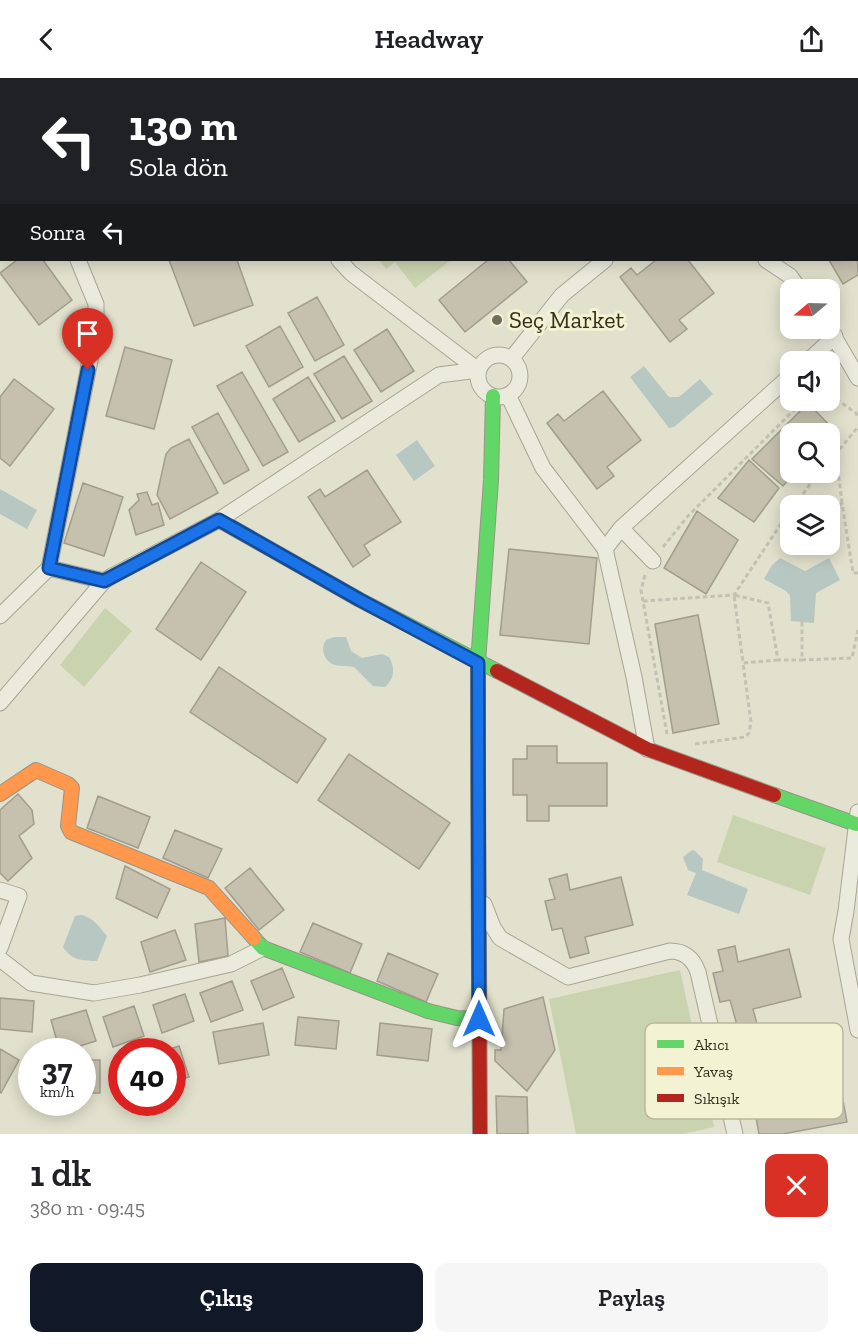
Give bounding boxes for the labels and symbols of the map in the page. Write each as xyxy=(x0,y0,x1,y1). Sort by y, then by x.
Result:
north arrow xyxy=(780,279,840,339)
place label: Seç Market xyxy=(509,305,624,334)
pin xyxy=(62,308,113,370)
marker: Seç Market xyxy=(490,313,504,327)
position arrow xyxy=(447,987,511,1051)
legend xyxy=(645,1023,843,1119)
text: Akıcı xyxy=(694,1035,730,1054)
speed limit sign: 40 xyxy=(108,1038,186,1116)
text: Yavaş xyxy=(693,1062,733,1081)
text: Sıkışık xyxy=(694,1089,740,1108)

